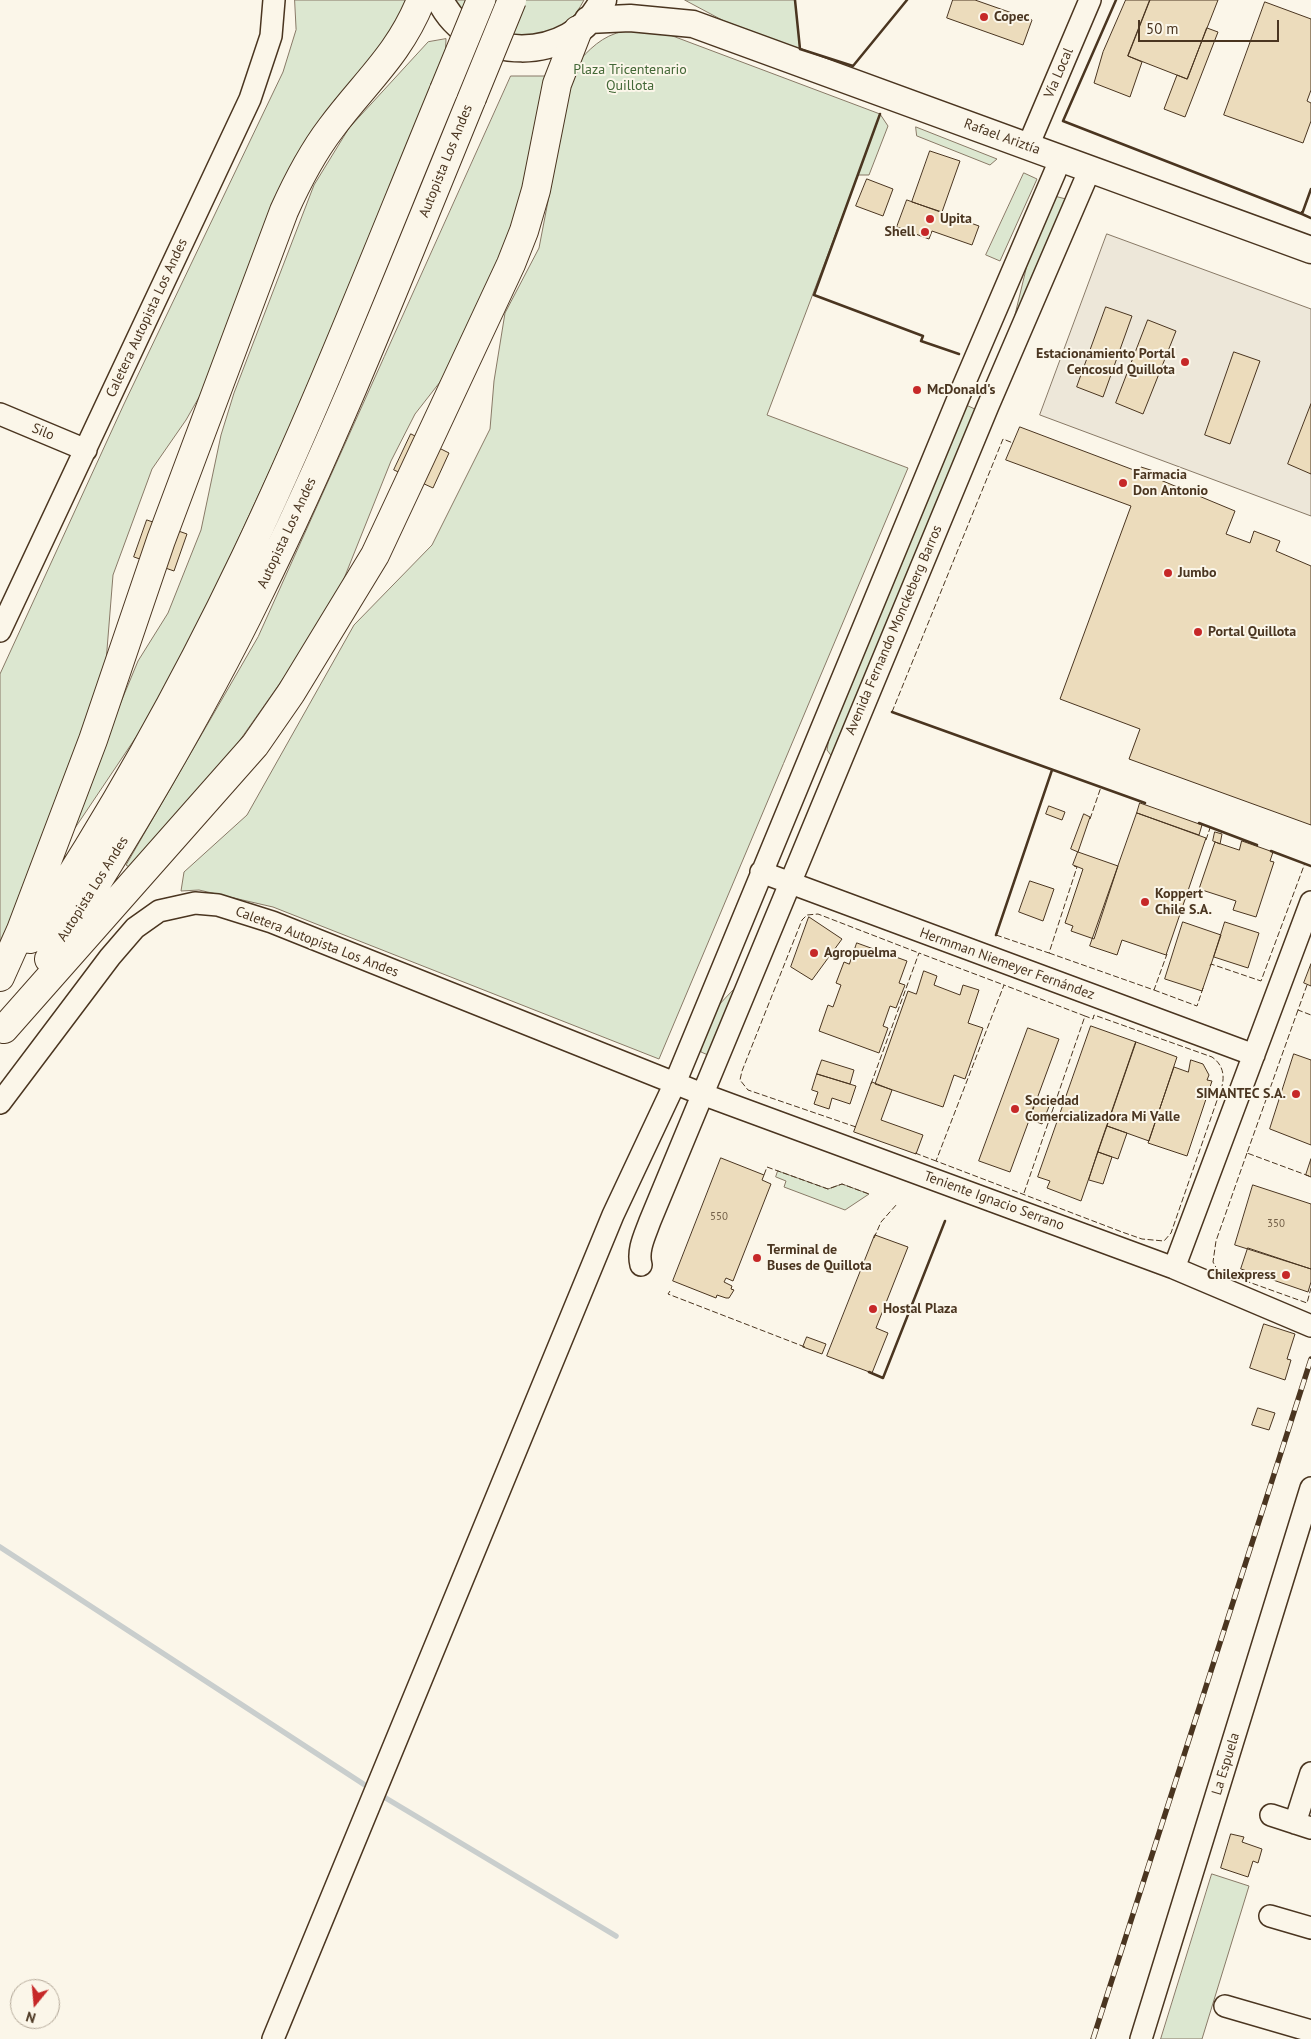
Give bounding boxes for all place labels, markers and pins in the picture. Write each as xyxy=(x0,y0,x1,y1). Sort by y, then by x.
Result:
place label: Copec xyxy=(994,9,1030,25)
marker: Copec xyxy=(978,11,990,23)
place label: Upita xyxy=(940,211,972,227)
marker: Upita xyxy=(924,213,936,225)
place label: Shell xyxy=(885,224,915,240)
marker: Shell xyxy=(919,226,931,238)
place label: Estacionamiento Portal Cencosud Quillota xyxy=(1036,346,1175,378)
marker: Estacionamiento Portal Cencosud Quillota xyxy=(1179,356,1191,368)
place label: McDonald's xyxy=(927,382,996,398)
marker: McDonald's xyxy=(911,384,923,396)
place label: Farmacia Don Antonio xyxy=(1133,467,1208,500)
marker: Farmacia Don Antonio xyxy=(1117,477,1129,489)
place label: Jumbo xyxy=(1178,565,1216,581)
marker: Jumbo xyxy=(1162,567,1174,579)
place label: Portal Quillota xyxy=(1208,624,1296,640)
marker: Portal Quillota xyxy=(1192,626,1204,638)
place label: Koppert Chile S.A. xyxy=(1155,886,1212,919)
marker: Koppert Chile S.A. xyxy=(1139,896,1151,908)
place label: Agropuelma xyxy=(824,945,897,961)
marker: Agropuelma xyxy=(808,947,820,959)
place label: SIMANTEC S.A. xyxy=(1196,1086,1286,1102)
marker: SIMANTEC S.A. xyxy=(1290,1088,1302,1100)
place label: Sociedad Comercializadora Mi Valle xyxy=(1025,1093,1180,1126)
marker: Sociedad Comercializadora Mi Valle xyxy=(1009,1103,1021,1115)
place label: Terminal de Buses de Quillota xyxy=(767,1242,872,1274)
marker: Terminal de Buses de Quillota xyxy=(751,1252,763,1264)
place label: Chilexpress xyxy=(1207,1267,1276,1283)
marker: Chilexpress xyxy=(1280,1269,1292,1281)
place label: Hostal Plaza xyxy=(883,1301,957,1317)
marker: Hostal Plaza xyxy=(867,1303,879,1315)

